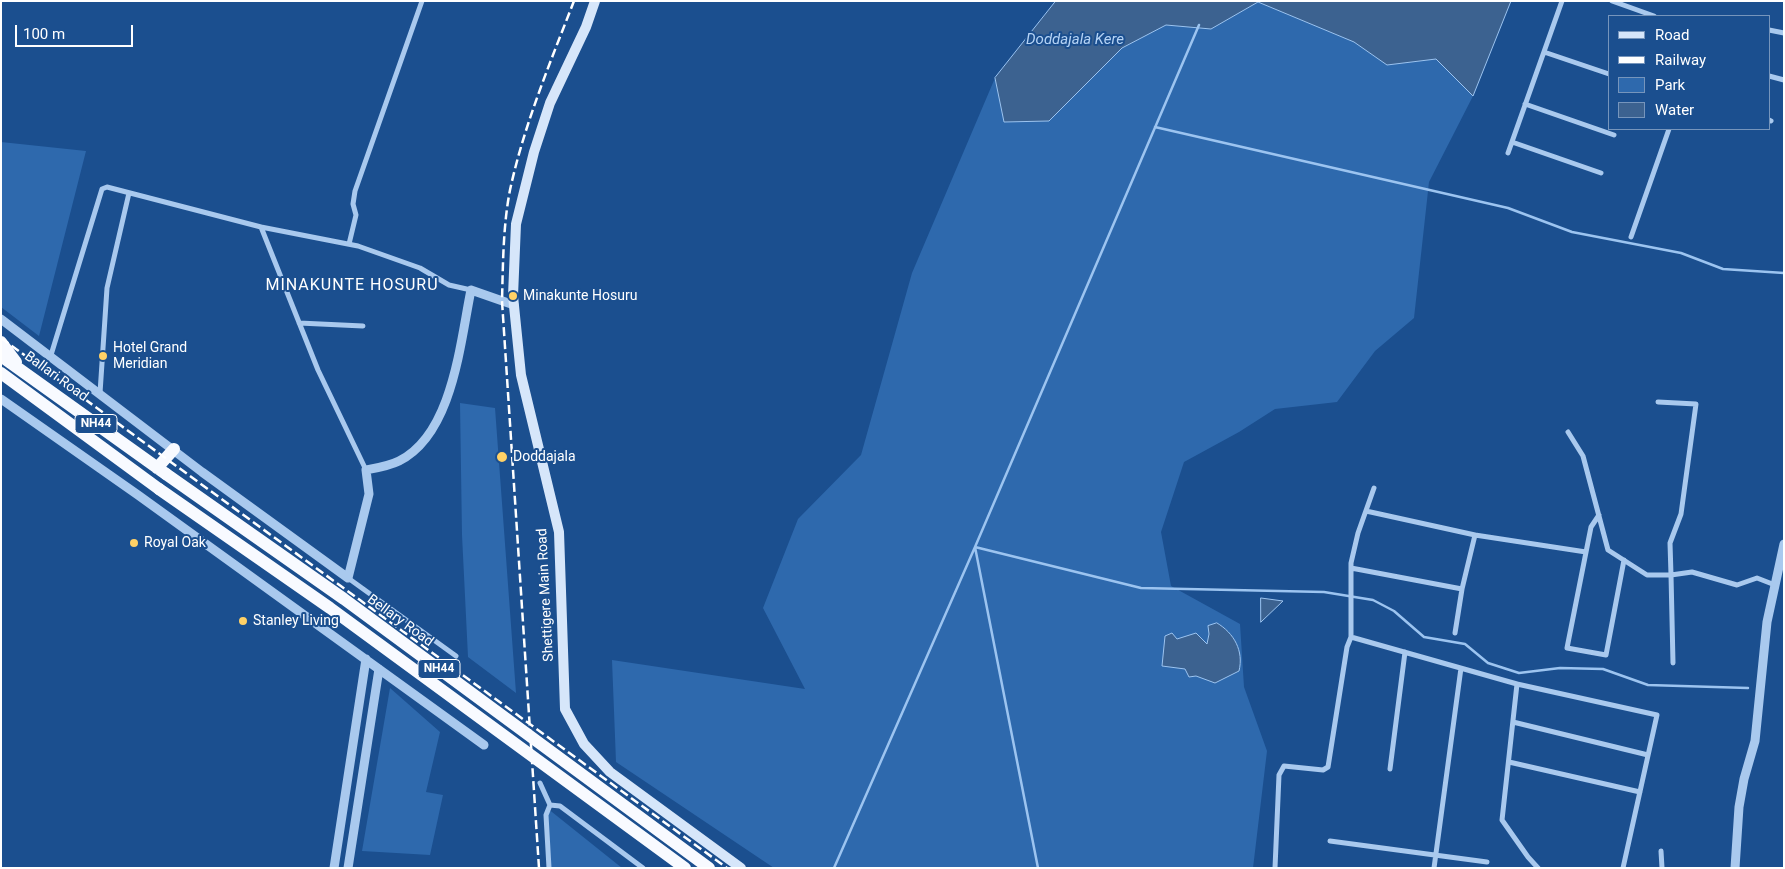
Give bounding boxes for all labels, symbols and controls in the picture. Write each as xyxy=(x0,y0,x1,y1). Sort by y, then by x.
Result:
scale bar xyxy=(18,15,135,47)
legend xyxy=(1608,15,1770,130)
text: 100 m xyxy=(23,25,65,43)
text: Road xyxy=(1655,26,1689,44)
water label: Doddajala Kere xyxy=(1026,31,1124,49)
text: Railway xyxy=(1655,51,1706,69)
text: Park xyxy=(1655,76,1685,94)
text: Water xyxy=(1655,101,1694,119)
district label: MINAKUNTE HOSURU xyxy=(263,276,441,296)
place label: Minakunte Hosuru xyxy=(523,288,637,304)
marker: Minakunte Hosuru xyxy=(507,290,519,302)
place label: Hotel Grand Meridian xyxy=(113,340,187,372)
street label: Ballari Road xyxy=(21,348,91,406)
marker: Hotel Grand Meridian xyxy=(97,350,109,362)
road number: NH44 xyxy=(75,414,117,434)
place label: Doddajala xyxy=(513,449,576,465)
marker: Doddajala xyxy=(495,450,509,464)
street label: Shettigere Main Road xyxy=(534,528,558,662)
place label: Royal Oak xyxy=(144,535,206,551)
marker: Royal Oak xyxy=(128,537,140,549)
street label: Bellary Road xyxy=(364,591,436,651)
place label: Stanley Living xyxy=(253,613,339,629)
marker: Stanley Living xyxy=(237,615,249,627)
road number: NH44 xyxy=(418,660,460,679)

